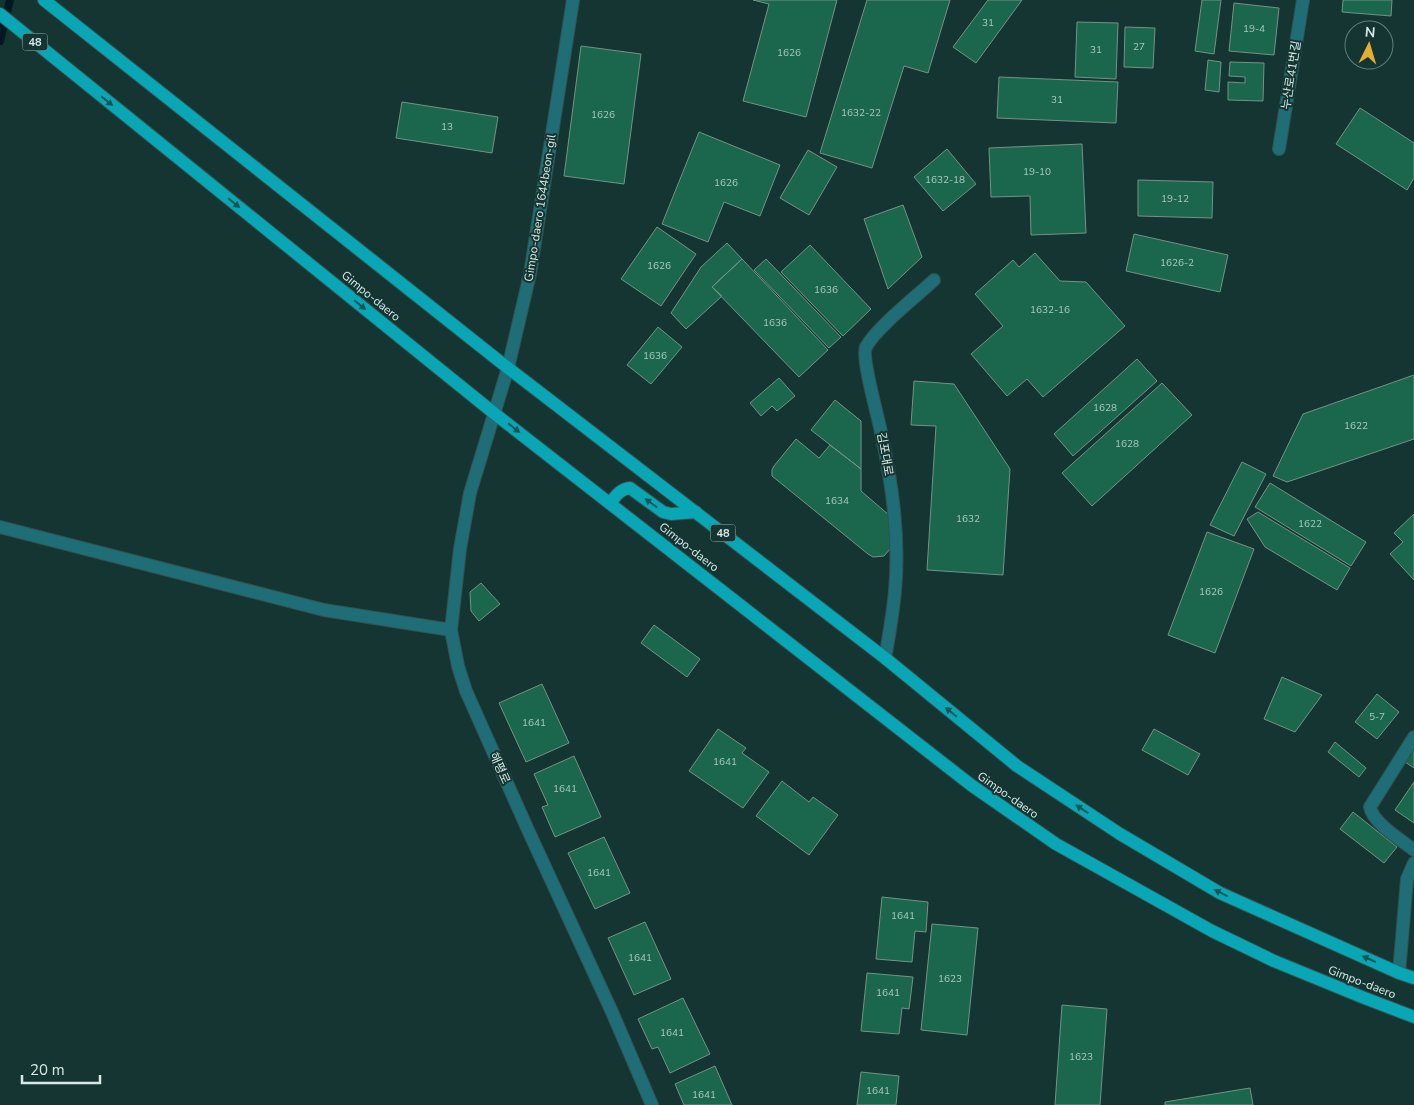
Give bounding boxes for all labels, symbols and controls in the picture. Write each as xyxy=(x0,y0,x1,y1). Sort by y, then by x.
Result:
house number: 31 xyxy=(982,16,994,30)
north arrow xyxy=(1344,20,1394,70)
house number: 19-4 xyxy=(1243,22,1265,36)
text: N xyxy=(1364,23,1376,42)
road number: 48 xyxy=(22,34,48,51)
street label: 누산로41번길 xyxy=(1278,39,1304,111)
house number: 27 xyxy=(1133,40,1145,54)
house number: 31 xyxy=(1090,43,1102,57)
house number: 1626 xyxy=(777,46,801,60)
house number: 31 xyxy=(1051,93,1063,107)
one-way arrow xyxy=(101,95,114,106)
house number: 1632-22 xyxy=(841,106,881,120)
house number: 1626 xyxy=(591,108,615,122)
house number: 13 xyxy=(441,120,453,134)
street label: Gimpo-daero 1644beon-gil xyxy=(520,133,560,283)
house number: 19-10 xyxy=(1023,165,1051,179)
house number: 1632-18 xyxy=(925,173,965,187)
house number: 1626 xyxy=(714,176,738,190)
house number: 19-12 xyxy=(1161,192,1189,206)
one-way arrow xyxy=(227,197,240,208)
house number: 1626-2 xyxy=(1160,256,1194,270)
house number: 1626 xyxy=(647,259,671,273)
street label: Gimpo-daero xyxy=(338,267,404,325)
house number: 1636 xyxy=(814,283,838,297)
one-way arrow xyxy=(354,299,367,310)
house number: 1632-16 xyxy=(1030,303,1070,317)
house number: 1636 xyxy=(763,316,787,330)
house number: 1636 xyxy=(643,349,667,363)
house number: 1628 xyxy=(1093,401,1117,415)
house number: 1622 xyxy=(1344,419,1368,433)
one-way arrow xyxy=(507,423,520,434)
street label: 김포대로 xyxy=(873,431,897,477)
house number: 1628 xyxy=(1115,437,1139,451)
house number: 1634 xyxy=(825,494,849,508)
one-way arrow xyxy=(645,497,658,508)
house number: 1632 xyxy=(956,512,980,526)
house number: 1622 xyxy=(1298,517,1322,531)
street label: Gimpo-daero xyxy=(656,519,722,576)
road number: 48 xyxy=(710,524,736,542)
house number: 1626 xyxy=(1199,585,1223,599)
one-way arrow xyxy=(945,707,958,718)
house number: 5-7 xyxy=(1369,710,1385,724)
house number: 1641 xyxy=(522,716,546,730)
street label: 해평로 xyxy=(486,750,514,786)
house number: 1641 xyxy=(713,755,737,769)
street label: Gimpo-daero xyxy=(974,768,1042,822)
house number: 1641 xyxy=(553,782,577,796)
one-way arrow xyxy=(1075,804,1088,813)
house number: 1641 xyxy=(587,866,611,880)
one-way arrow xyxy=(1213,889,1228,897)
house number: 1641 xyxy=(891,909,915,923)
house number: 1641 xyxy=(628,951,652,965)
one-way arrow xyxy=(1362,955,1376,963)
street label: Gimpo-daero xyxy=(1326,962,1399,1002)
house number: 1623 xyxy=(938,972,962,986)
house number: 1641 xyxy=(876,986,900,1000)
house number: 1641 xyxy=(660,1026,684,1040)
house number: 1623 xyxy=(1069,1050,1093,1064)
scale bar xyxy=(22,1052,100,1084)
text: 20 m xyxy=(30,1060,65,1080)
house number: 1641 xyxy=(866,1084,890,1098)
house number: 1641 xyxy=(692,1088,716,1102)

